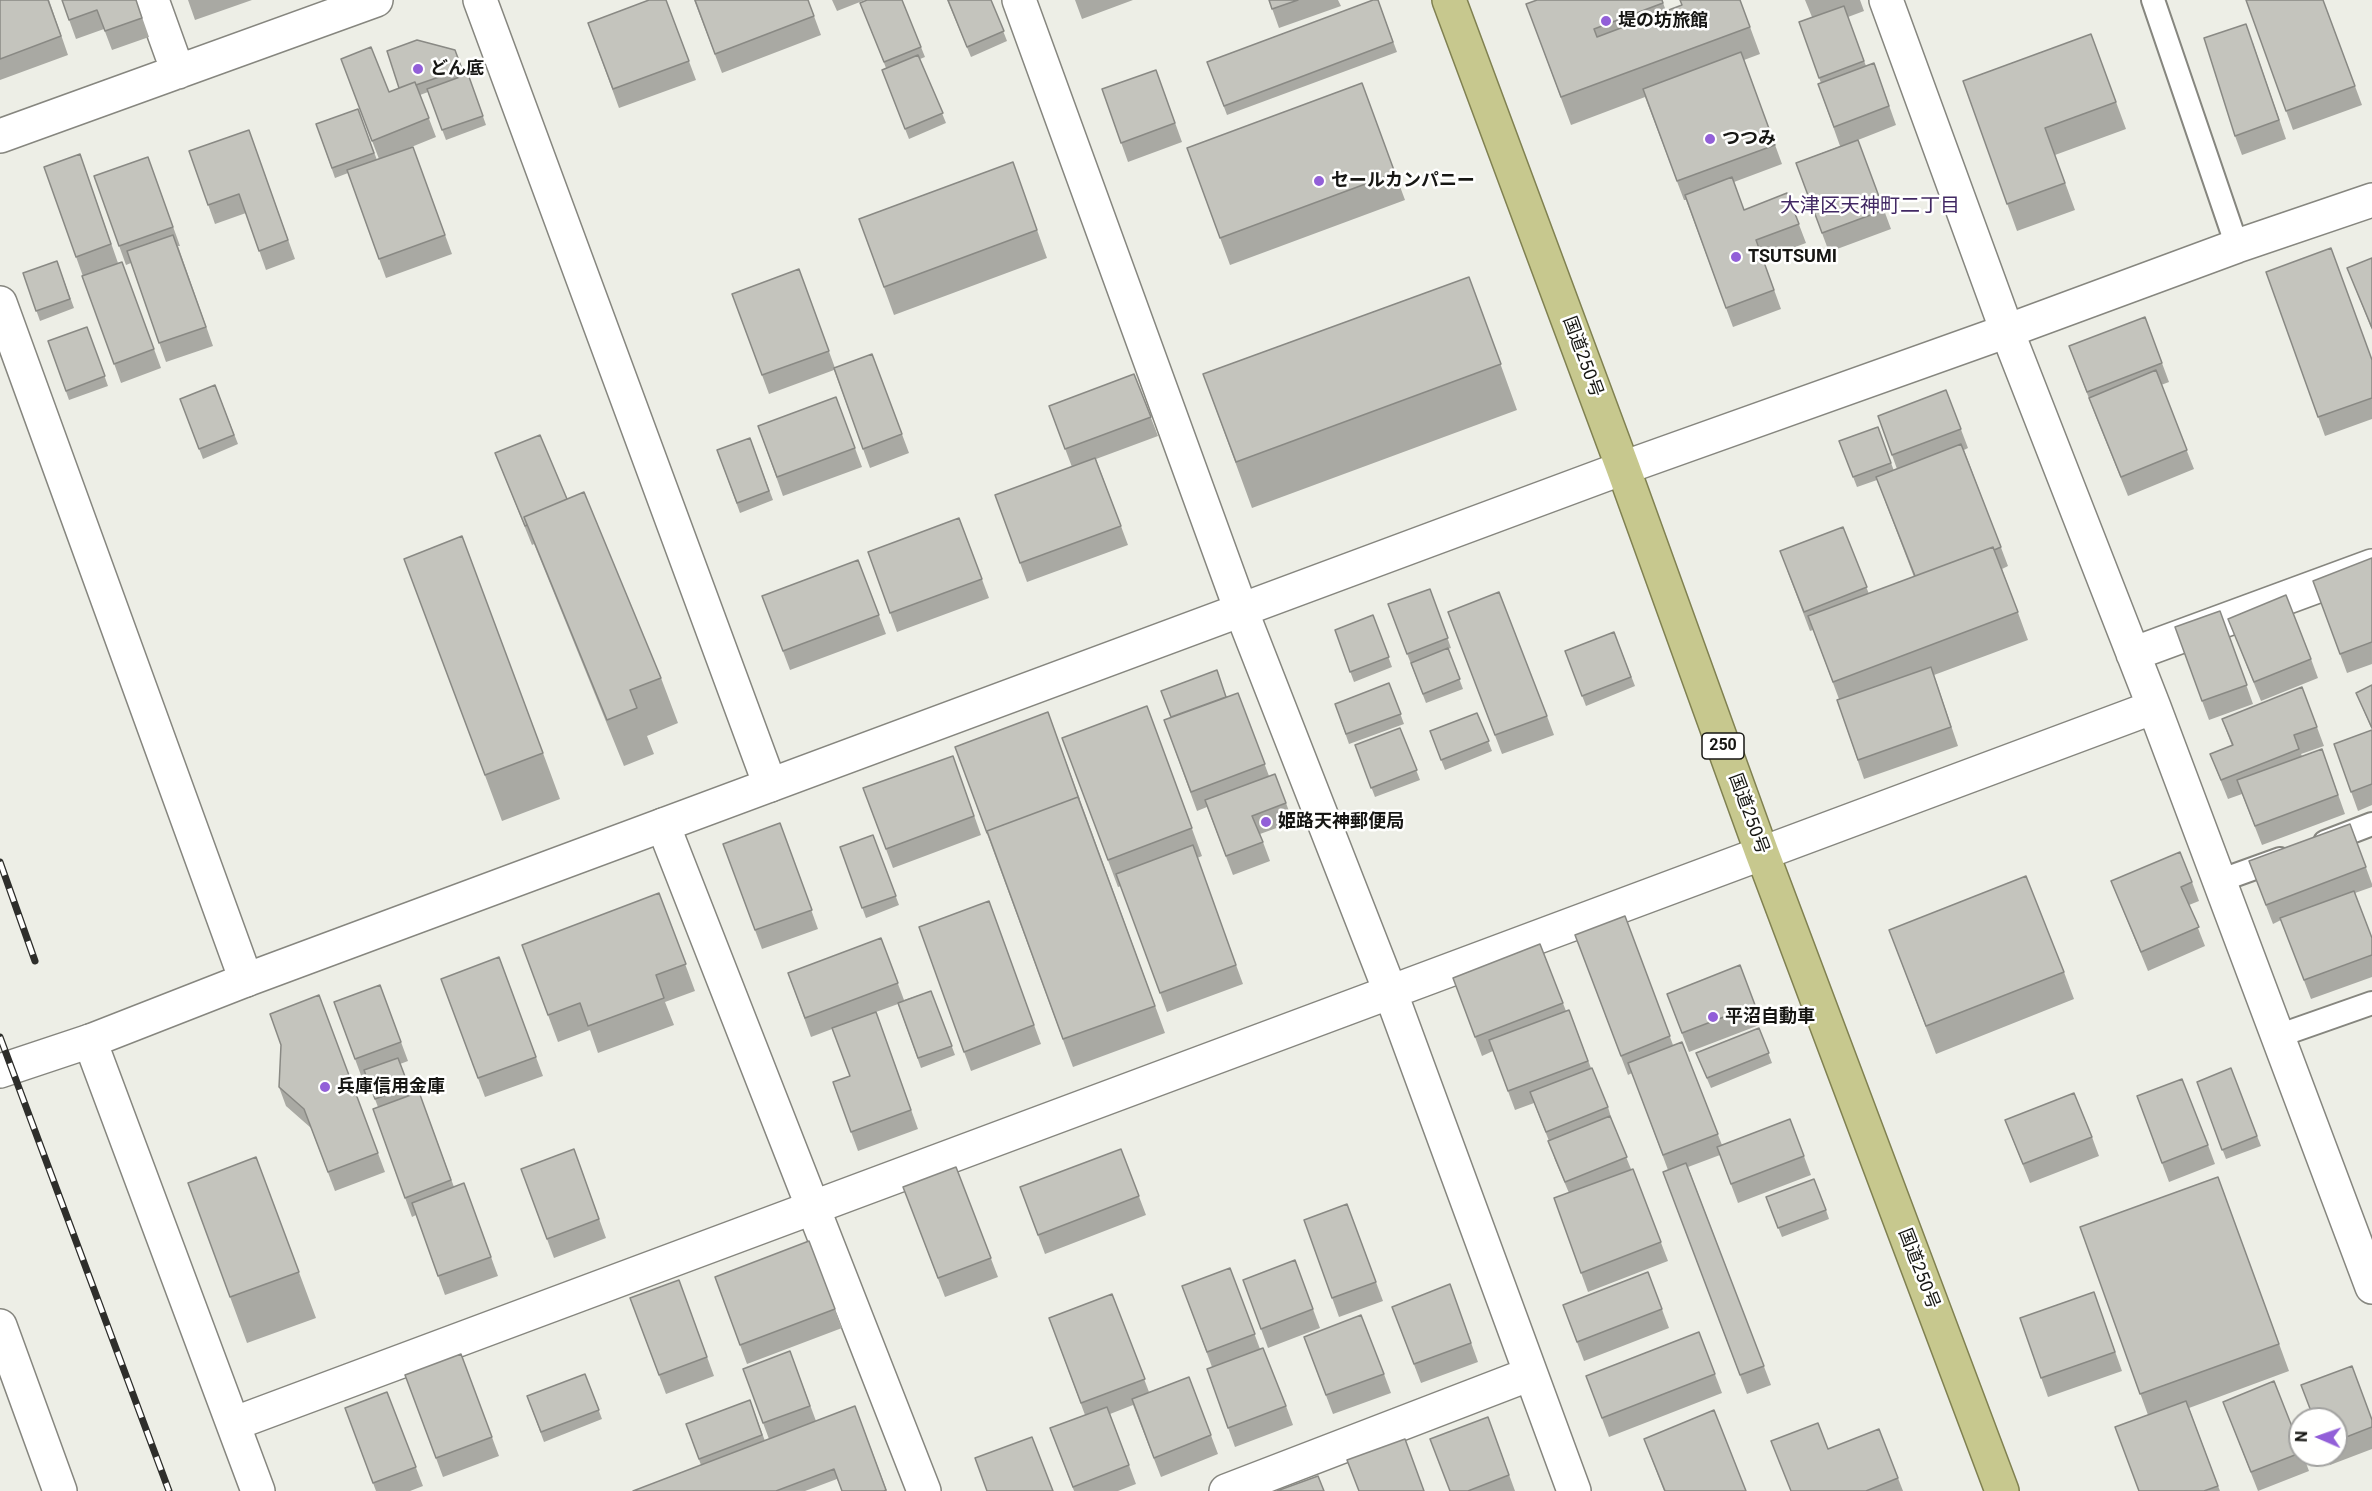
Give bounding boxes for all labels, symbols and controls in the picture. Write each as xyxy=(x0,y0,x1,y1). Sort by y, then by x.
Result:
place label: 堤の坊旅館 xyxy=(1618,10,1708,32)
marker: 堤の坊旅館 xyxy=(1599,14,1613,28)
place label: どん底 xyxy=(430,58,484,80)
marker: どん底 xyxy=(411,62,425,76)
place label: つつみ xyxy=(1722,128,1776,150)
marker: つつみ xyxy=(1703,132,1717,146)
place label: セールカンパニー xyxy=(1331,170,1475,192)
marker: セールカンパニー xyxy=(1312,174,1326,188)
district label: 大津区天神町二丁目 xyxy=(1780,195,1960,219)
place label: TSUTSUMI xyxy=(1748,246,1837,268)
marker: TSUTSUMI xyxy=(1729,250,1743,264)
street label: 国道250号 xyxy=(1557,314,1607,400)
road number: 250 xyxy=(1702,733,1744,759)
street label: 国道250号 xyxy=(1723,771,1773,857)
place label: 姫路天神郵便局 xyxy=(1278,811,1404,833)
marker: 姫路天神郵便局 xyxy=(1259,815,1273,829)
place label: 平沼自動車 xyxy=(1725,1006,1815,1028)
marker: 平沼自動車 xyxy=(1706,1010,1720,1024)
place label: 兵庫信用金庫 xyxy=(337,1076,445,1098)
marker: 兵庫信用金庫 xyxy=(318,1080,332,1094)
street label: 国道250号 xyxy=(1893,1226,1943,1312)
north arrow xyxy=(2288,1407,2348,1467)
text: N xyxy=(2292,1430,2311,1442)

